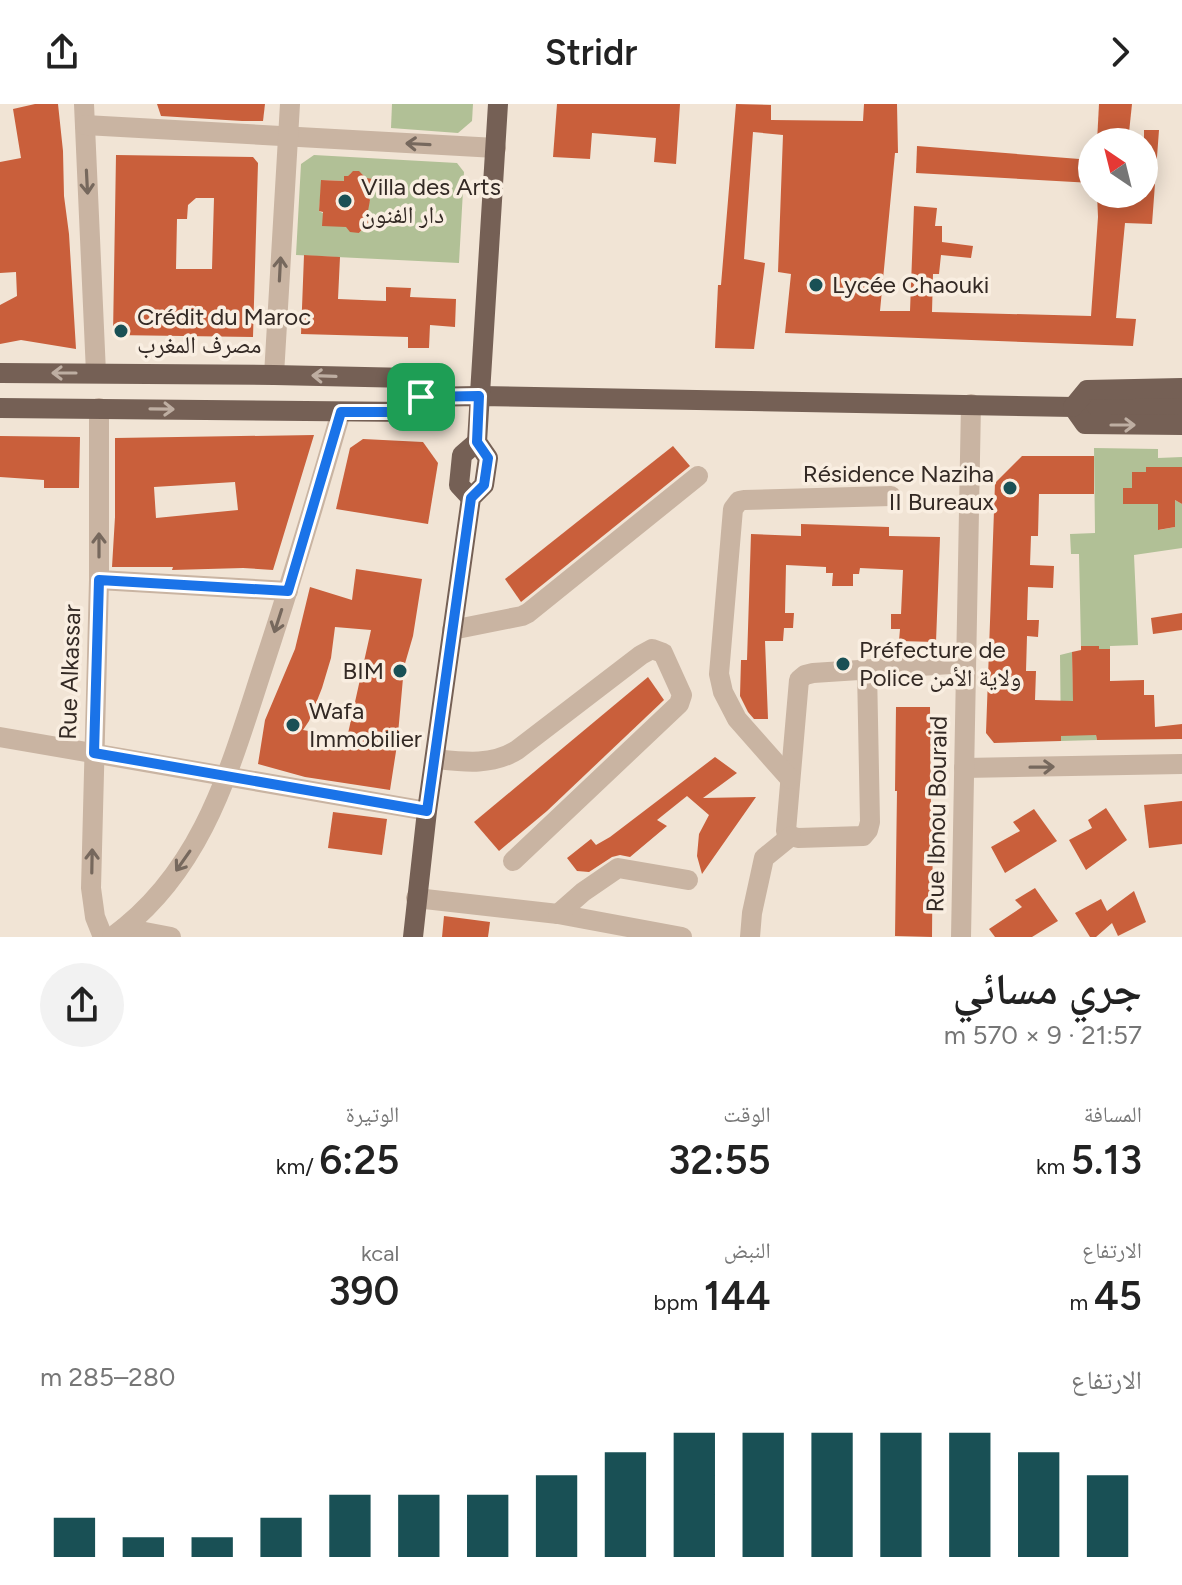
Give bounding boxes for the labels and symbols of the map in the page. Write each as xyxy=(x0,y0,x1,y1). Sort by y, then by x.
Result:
north arrow xyxy=(1078,128,1158,208)
one-way arrow xyxy=(405,136,432,151)
one-way arrow xyxy=(80,168,95,195)
place label: Villa des Arts دار الفنون xyxy=(361,172,501,229)
marker: Villa des Arts دار الفنون xyxy=(336,192,354,210)
one-way arrow xyxy=(272,256,287,283)
place label: Lycée Chaouki xyxy=(832,270,989,299)
marker: Lycée Chaouki xyxy=(807,276,825,294)
place label: Crédit du Maroc مصرف المغرب xyxy=(137,302,311,359)
marker: Crédit du Maroc مصرف المغرب xyxy=(112,322,130,340)
pin xyxy=(387,363,455,431)
one-way arrow xyxy=(51,365,78,381)
one-way arrow xyxy=(311,369,338,384)
one-way arrow xyxy=(148,401,175,417)
one-way arrow xyxy=(1109,417,1136,432)
place label: Résidence Naziha II Bureaux xyxy=(803,459,995,516)
marker: Résidence Naziha II Bureaux xyxy=(1001,479,1019,497)
one-way arrow xyxy=(91,532,107,559)
street label: Rue Alkassar xyxy=(53,604,86,740)
one-way arrow xyxy=(270,608,285,633)
place label: Préfecture de Police ولاية الأمن xyxy=(859,635,1021,692)
marker: Préfecture de Police ولاية الأمن xyxy=(834,655,852,673)
place label: BIM xyxy=(343,656,384,685)
marker: BIM xyxy=(391,662,409,680)
place label: Wafa Immobilier xyxy=(309,696,422,753)
street label: Rue Ibnou Bouraid xyxy=(920,715,953,913)
marker: Wafa Immobilier xyxy=(284,716,302,734)
one-way arrow xyxy=(1028,759,1055,774)
one-way arrow xyxy=(84,848,99,875)
one-way arrow xyxy=(175,850,191,872)

